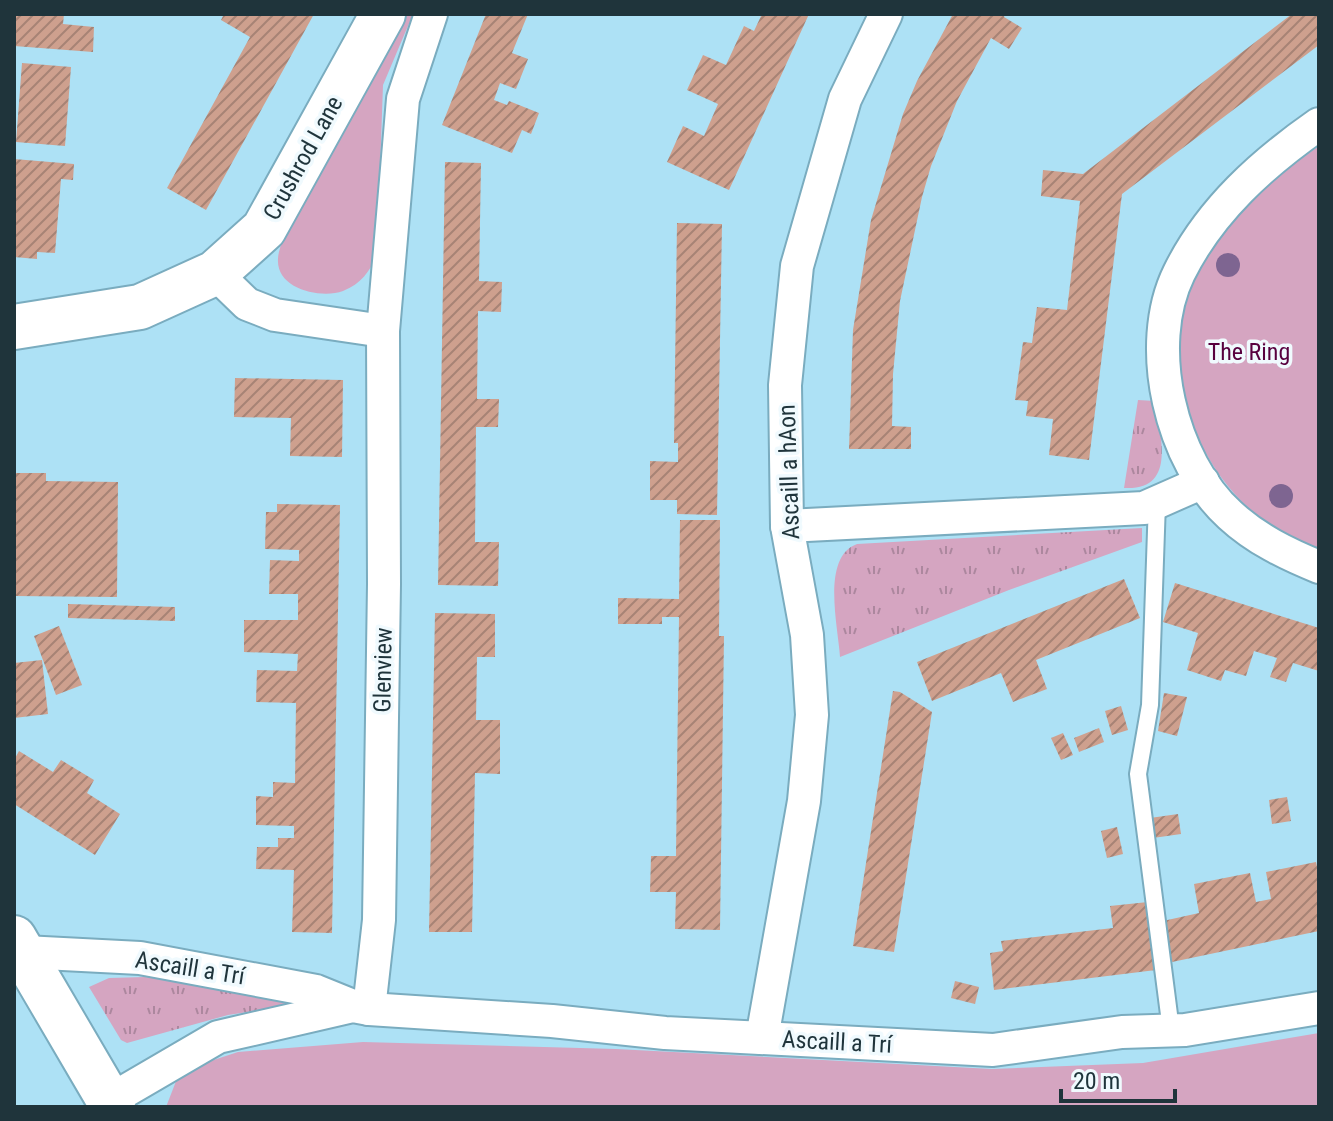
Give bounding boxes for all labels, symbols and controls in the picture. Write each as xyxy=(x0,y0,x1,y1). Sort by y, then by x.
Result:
street label: Crushrod Lane xyxy=(257,91,349,225)
park label: The Ring xyxy=(1208,338,1290,366)
street label: Ascaill a hAon xyxy=(773,404,805,540)
street label: Glenview xyxy=(368,627,398,713)
street label: Ascaill a Trí xyxy=(133,946,248,991)
street label: Ascaill a Trí xyxy=(781,1025,894,1059)
scale bar xyxy=(1061,1053,1175,1103)
text: 20 m xyxy=(1073,1067,1120,1095)

